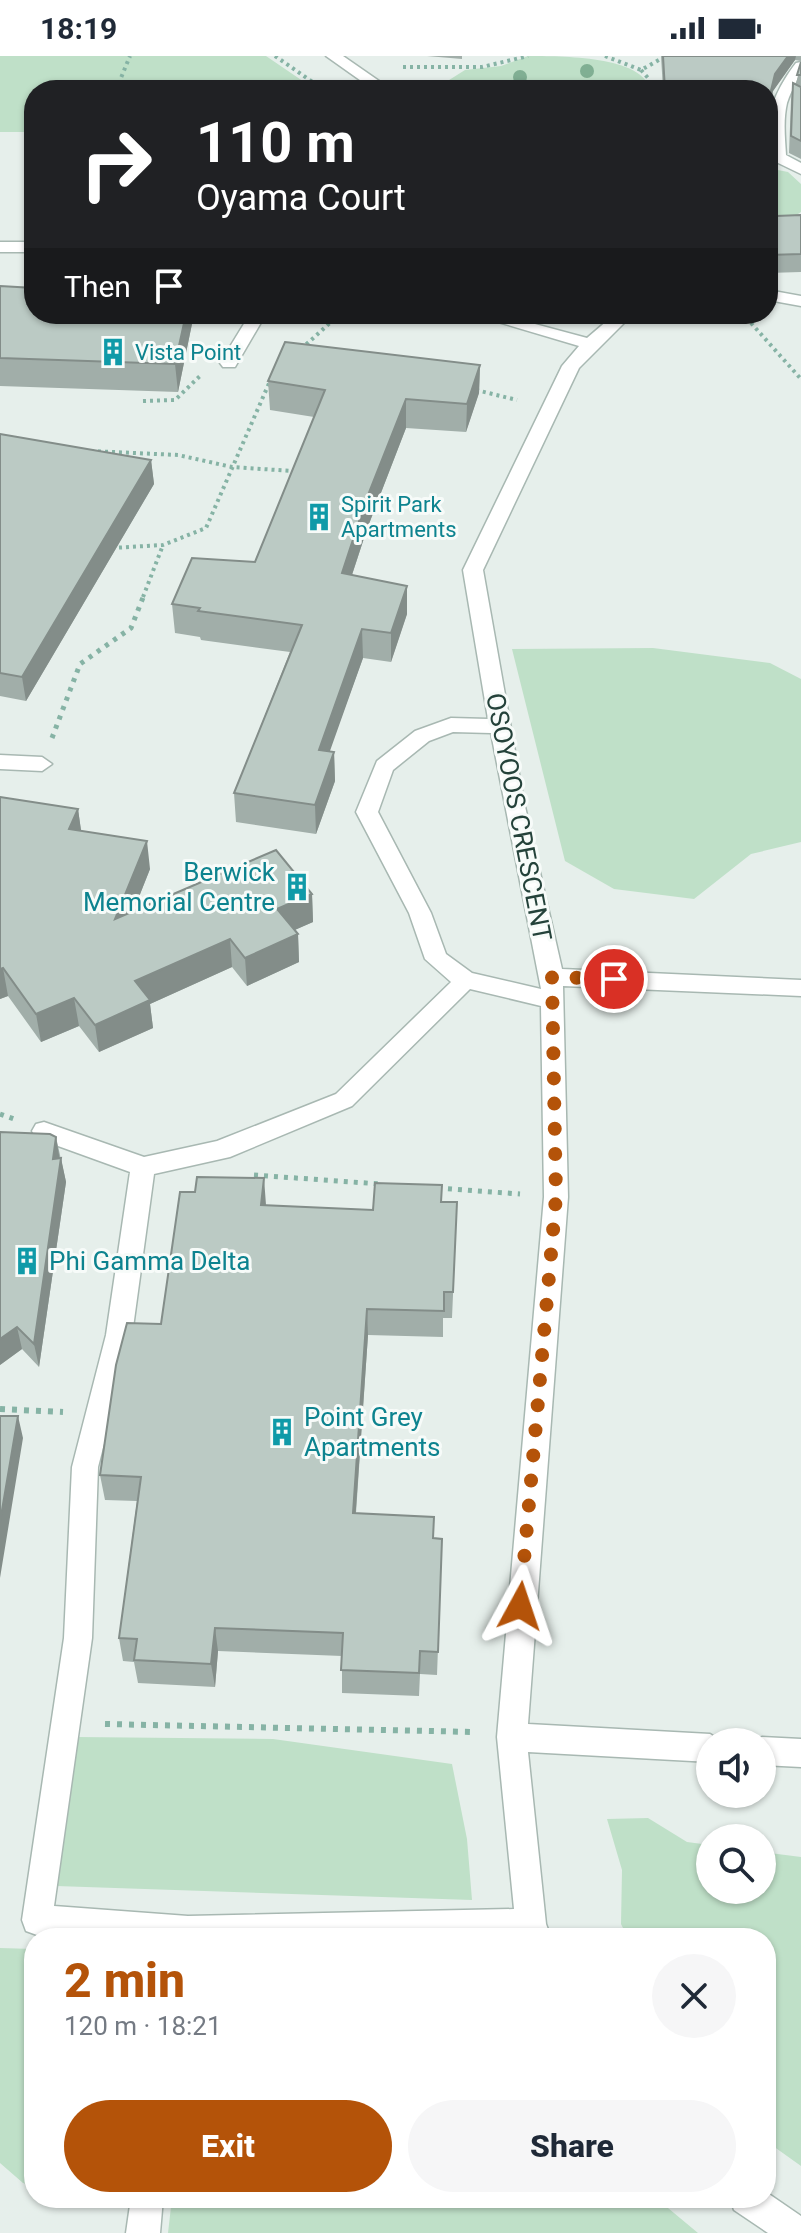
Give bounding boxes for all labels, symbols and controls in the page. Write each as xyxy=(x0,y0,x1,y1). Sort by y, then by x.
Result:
text: 18:19 xyxy=(40,11,117,46)
text: 110 m xyxy=(196,110,355,176)
icon: right xyxy=(64,112,168,216)
text: Oyama Court xyxy=(196,177,406,219)
icon: arrive xyxy=(147,264,191,308)
text: Then xyxy=(64,269,131,304)
building icon: Vista Point xyxy=(98,337,128,367)
place label: Vista Point xyxy=(135,340,241,365)
place label: Spirit Park Apartments xyxy=(341,492,457,542)
building icon: Spirit Park Apartments xyxy=(304,502,334,532)
street label: OSOYOOS CRESCENT xyxy=(480,690,558,944)
place label: Berwick Memorial Centre xyxy=(83,857,276,917)
building icon: Berwick Memorial Centre xyxy=(282,872,312,902)
pin xyxy=(580,945,648,1013)
icon: arrive xyxy=(592,957,636,1001)
building icon: Phi Gamma Delta xyxy=(12,1246,42,1276)
place label: Phi Gamma Delta xyxy=(49,1246,250,1276)
place label: Point Grey Apartments xyxy=(304,1402,441,1462)
building icon: Point Grey Apartments xyxy=(267,1417,297,1447)
position arrow xyxy=(478,1564,562,1648)
map controls xyxy=(696,1728,776,1904)
button: sound xyxy=(696,1728,776,1808)
button: search xyxy=(696,1824,776,1904)
text: 2 min xyxy=(64,1952,185,2009)
button: close xyxy=(652,1954,736,2038)
text: 120 m · 18:21 xyxy=(64,2011,222,2041)
button: Exit xyxy=(64,2100,392,2192)
button: Share xyxy=(408,2100,736,2192)

